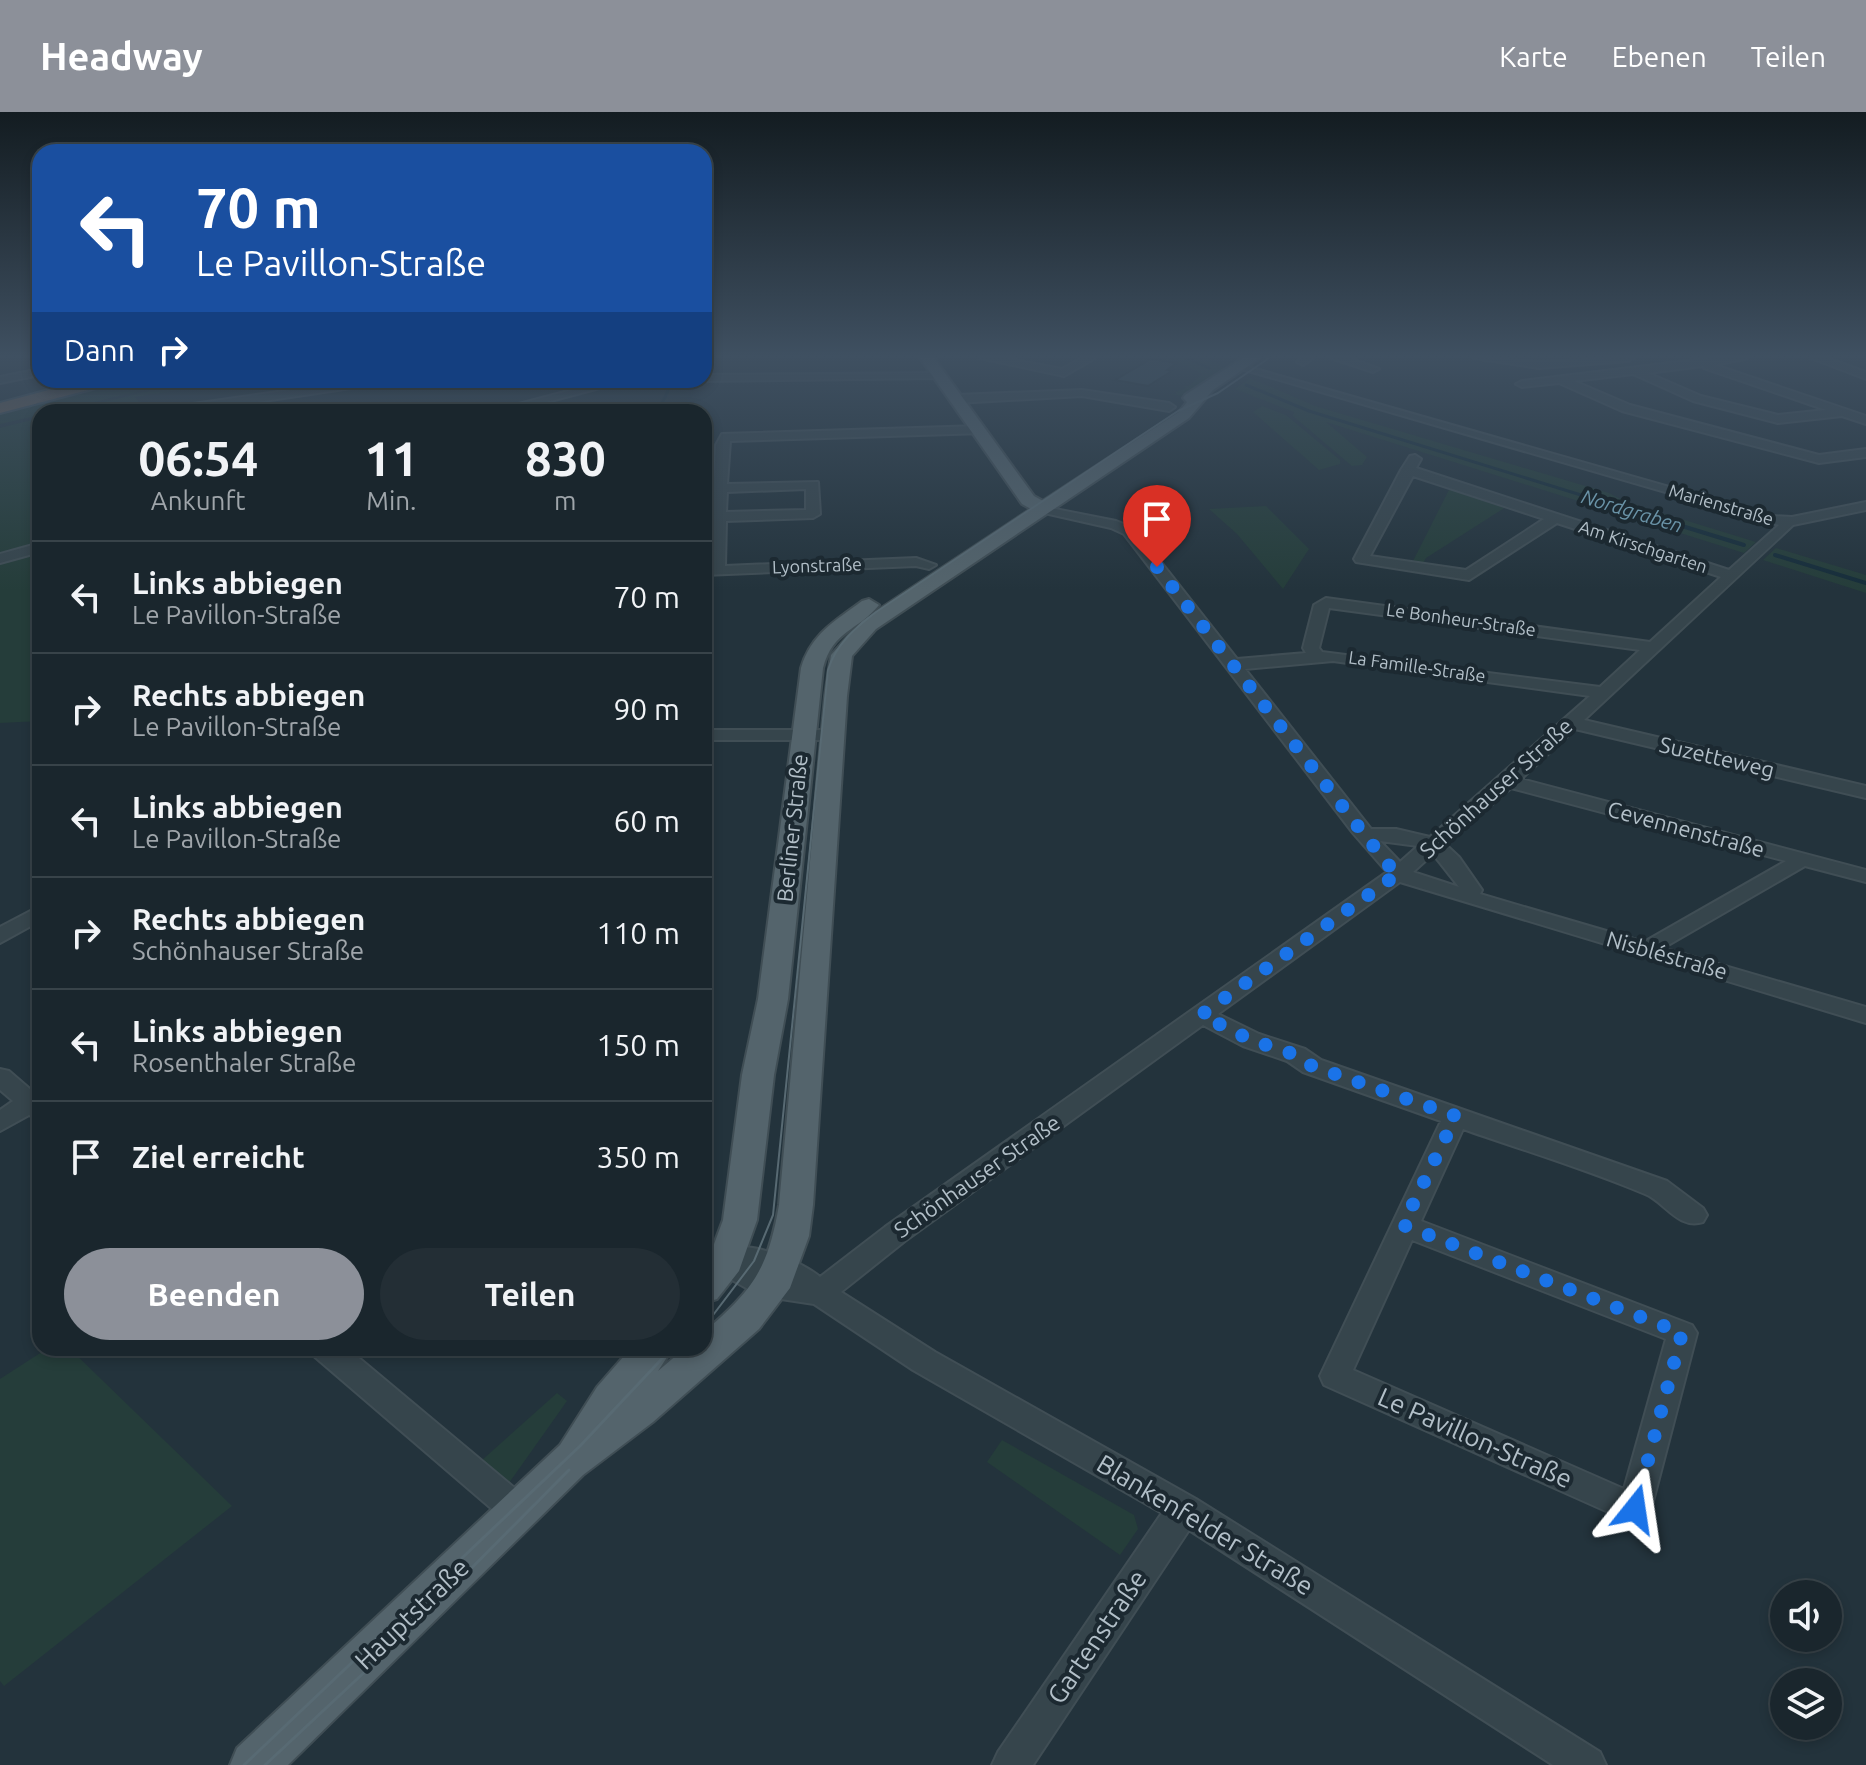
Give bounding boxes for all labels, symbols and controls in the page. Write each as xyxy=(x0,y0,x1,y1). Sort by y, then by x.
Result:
text: Headway xyxy=(40,35,203,77)
text: Karte xyxy=(1499,41,1568,72)
text: Ebenen xyxy=(1612,41,1707,72)
text: Teilen xyxy=(1751,41,1826,72)
icon: left xyxy=(64,176,168,280)
text: 70 m xyxy=(196,176,321,239)
text: Le Pavillon-Straße xyxy=(196,242,486,283)
icon: right xyxy=(151,328,195,372)
text: Dann xyxy=(64,333,135,367)
text: 06:54 xyxy=(138,431,258,485)
text: 11 xyxy=(364,431,419,485)
text: 830 xyxy=(525,431,606,485)
street label: Marienstraße xyxy=(1667,480,1776,529)
water label: Nordgraben xyxy=(1579,484,1686,537)
pin xyxy=(1123,485,1191,567)
text: Ankunft xyxy=(151,486,246,515)
text: Min. xyxy=(366,486,417,515)
text: m xyxy=(554,486,576,515)
icon: arrive xyxy=(1135,497,1179,541)
street label: Am Kirschgarten xyxy=(1576,516,1710,576)
street label: Lyonstraße xyxy=(772,553,862,577)
text: Links abbiegen xyxy=(132,566,343,600)
icon: left xyxy=(64,575,108,619)
text: 70 m xyxy=(613,580,680,614)
street label: Le Bonheur-Straße xyxy=(1385,599,1537,639)
text: Le Pavillon-Straße xyxy=(132,600,341,629)
street label: La Famille-Straße xyxy=(1347,646,1487,686)
text: Rechts abbiegen xyxy=(132,678,365,712)
icon: right xyxy=(64,687,108,731)
text: 90 m xyxy=(613,692,680,726)
text: Le Pavillon-Straße xyxy=(132,712,341,741)
street label: Schönhauser Straße xyxy=(1414,713,1577,863)
street label: Suzetteweg xyxy=(1657,731,1777,782)
street label: Berliner Straße xyxy=(771,753,812,903)
text: Links abbiegen xyxy=(132,790,343,824)
street label: Cevennenstraße xyxy=(1605,796,1767,861)
icon: left xyxy=(64,799,108,843)
text: 60 m xyxy=(613,804,680,838)
text: Le Pavillon-Straße xyxy=(132,824,341,853)
text: Rechts abbiegen xyxy=(132,902,365,936)
icon: right xyxy=(64,911,108,955)
text: 110 m xyxy=(596,916,680,950)
street label: Nisbléstraße xyxy=(1604,925,1730,984)
text: Schönhauser Straße xyxy=(132,936,364,965)
text: Links abbiegen xyxy=(132,1014,343,1048)
icon: left xyxy=(64,1023,108,1067)
text: 150 m xyxy=(596,1028,680,1062)
text: Rosenthaler Straße xyxy=(132,1048,356,1077)
street label: Schönhauser Straße xyxy=(889,1109,1064,1242)
icon: arrive xyxy=(64,1135,108,1179)
text: Ziel erreicht xyxy=(132,1140,305,1174)
text: 350 m xyxy=(596,1140,680,1174)
button: Beenden xyxy=(64,1248,364,1340)
button: Teilen xyxy=(380,1248,680,1340)
street label: Le Pavillon-Straße xyxy=(1374,1382,1577,1493)
street label: Blankenfelder Straße xyxy=(1092,1449,1319,1601)
position arrow xyxy=(1593,1467,1677,1551)
street label: Hauptstraße xyxy=(349,1552,474,1675)
street label: Gartenstraße xyxy=(1041,1565,1152,1709)
map controls xyxy=(1770,1580,1842,1740)
button: sound xyxy=(1770,1580,1842,1652)
button: layers xyxy=(1770,1668,1842,1740)

